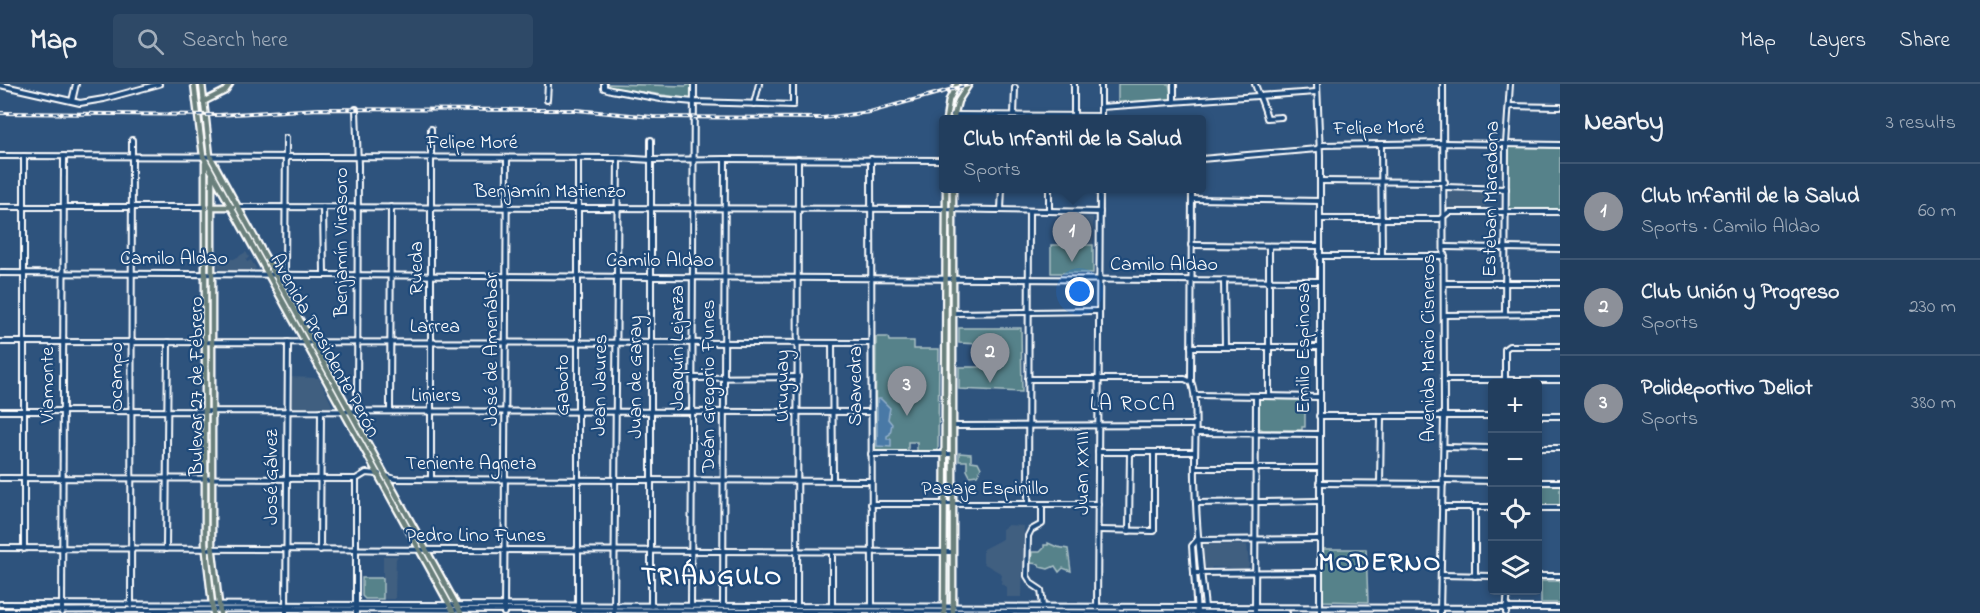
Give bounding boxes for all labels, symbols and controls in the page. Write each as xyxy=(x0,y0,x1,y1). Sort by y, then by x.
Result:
search box xyxy=(113,14,533,68)
text: Map xyxy=(30,21,77,62)
icon: search xyxy=(134,25,167,58)
text: Search here xyxy=(182,25,288,57)
text: Map xyxy=(1740,26,1776,56)
text: Layers xyxy=(1809,26,1866,56)
text: Share xyxy=(1899,26,1950,56)
text: Nearby xyxy=(1584,104,1663,142)
text: 3 results xyxy=(1886,109,1956,138)
street label: Felipe Moré xyxy=(1332,114,1425,144)
popup xyxy=(939,115,1206,193)
street label: Esteban Maradona xyxy=(1476,121,1508,277)
text: Club Infantil de la Salud xyxy=(963,124,1182,156)
street label: Felipe Moré xyxy=(425,129,518,158)
text: Sports xyxy=(963,156,1021,185)
street label: Benjamín Virasoro xyxy=(328,167,357,318)
street label: Benjamín Matienzo xyxy=(473,178,626,207)
text: Club Infantil de la Salud xyxy=(1641,181,1859,213)
text: 1 xyxy=(1600,197,1607,226)
text: 60 m xyxy=(1918,197,1956,226)
pin: 1 xyxy=(1052,212,1092,262)
text: Sports · Camilo Aldao xyxy=(1641,213,1820,242)
street label: Rueda xyxy=(403,241,432,295)
street label: Camilo Aldao xyxy=(120,245,228,274)
street label: Camilo Aldao xyxy=(606,247,714,276)
street label: Avenida Presidente Perón xyxy=(261,249,387,443)
street label: Camilo Aldao xyxy=(1110,251,1218,280)
street label: Avenida Mario Cisneros xyxy=(1415,254,1444,442)
street label: José de Amenábar xyxy=(478,271,507,426)
your location xyxy=(1065,277,1094,306)
text: Club Unión y Progreso xyxy=(1641,277,1840,309)
street label: Emilio Espinosa xyxy=(1290,282,1319,414)
street label: Joaquín Lejarza xyxy=(664,285,693,411)
text: 2 xyxy=(1599,293,1608,322)
text: 230 m xyxy=(1909,293,1956,322)
street label: Bulevar 27 de Febrero xyxy=(183,296,212,477)
street label: Deán Gregorio Funes xyxy=(695,300,725,473)
text: Sports xyxy=(1641,309,1698,338)
street label: Larrea xyxy=(410,313,460,342)
street label: Juan de Garay xyxy=(622,315,651,439)
street label: Jean Jaures xyxy=(586,334,616,436)
pin: 2 xyxy=(970,334,1010,383)
street label: Ocampo xyxy=(103,342,132,412)
street label: Saavedra xyxy=(842,346,871,426)
street label: Viamonte xyxy=(34,347,63,424)
street label: Uruguay xyxy=(769,350,799,422)
street label: Gaboto xyxy=(549,354,578,416)
pin: 3 xyxy=(888,366,926,416)
text: Polideportivo Deliot xyxy=(1641,373,1813,405)
map controls xyxy=(1488,379,1542,595)
button: + xyxy=(1488,379,1542,433)
street label: Liniers xyxy=(411,382,461,411)
text: 3 xyxy=(1599,389,1608,418)
text: 380 m xyxy=(1911,389,1956,418)
district label: LA ROCA xyxy=(1090,390,1176,420)
text: Sports xyxy=(1641,405,1698,434)
street label: José Gálvez xyxy=(258,428,287,525)
street label: Juan XXIII xyxy=(1069,431,1098,515)
button: − xyxy=(1488,433,1542,487)
street label: Teniente Agneta xyxy=(405,450,537,480)
street label: Pasaje Espinillo xyxy=(921,475,1049,504)
button: locate xyxy=(1488,487,1542,541)
street label: Pedro Lino Funes xyxy=(406,522,546,551)
button: layers xyxy=(1488,541,1542,595)
district label: MODERNO xyxy=(1318,545,1442,583)
district label: TRIÁNGULO xyxy=(641,558,783,597)

